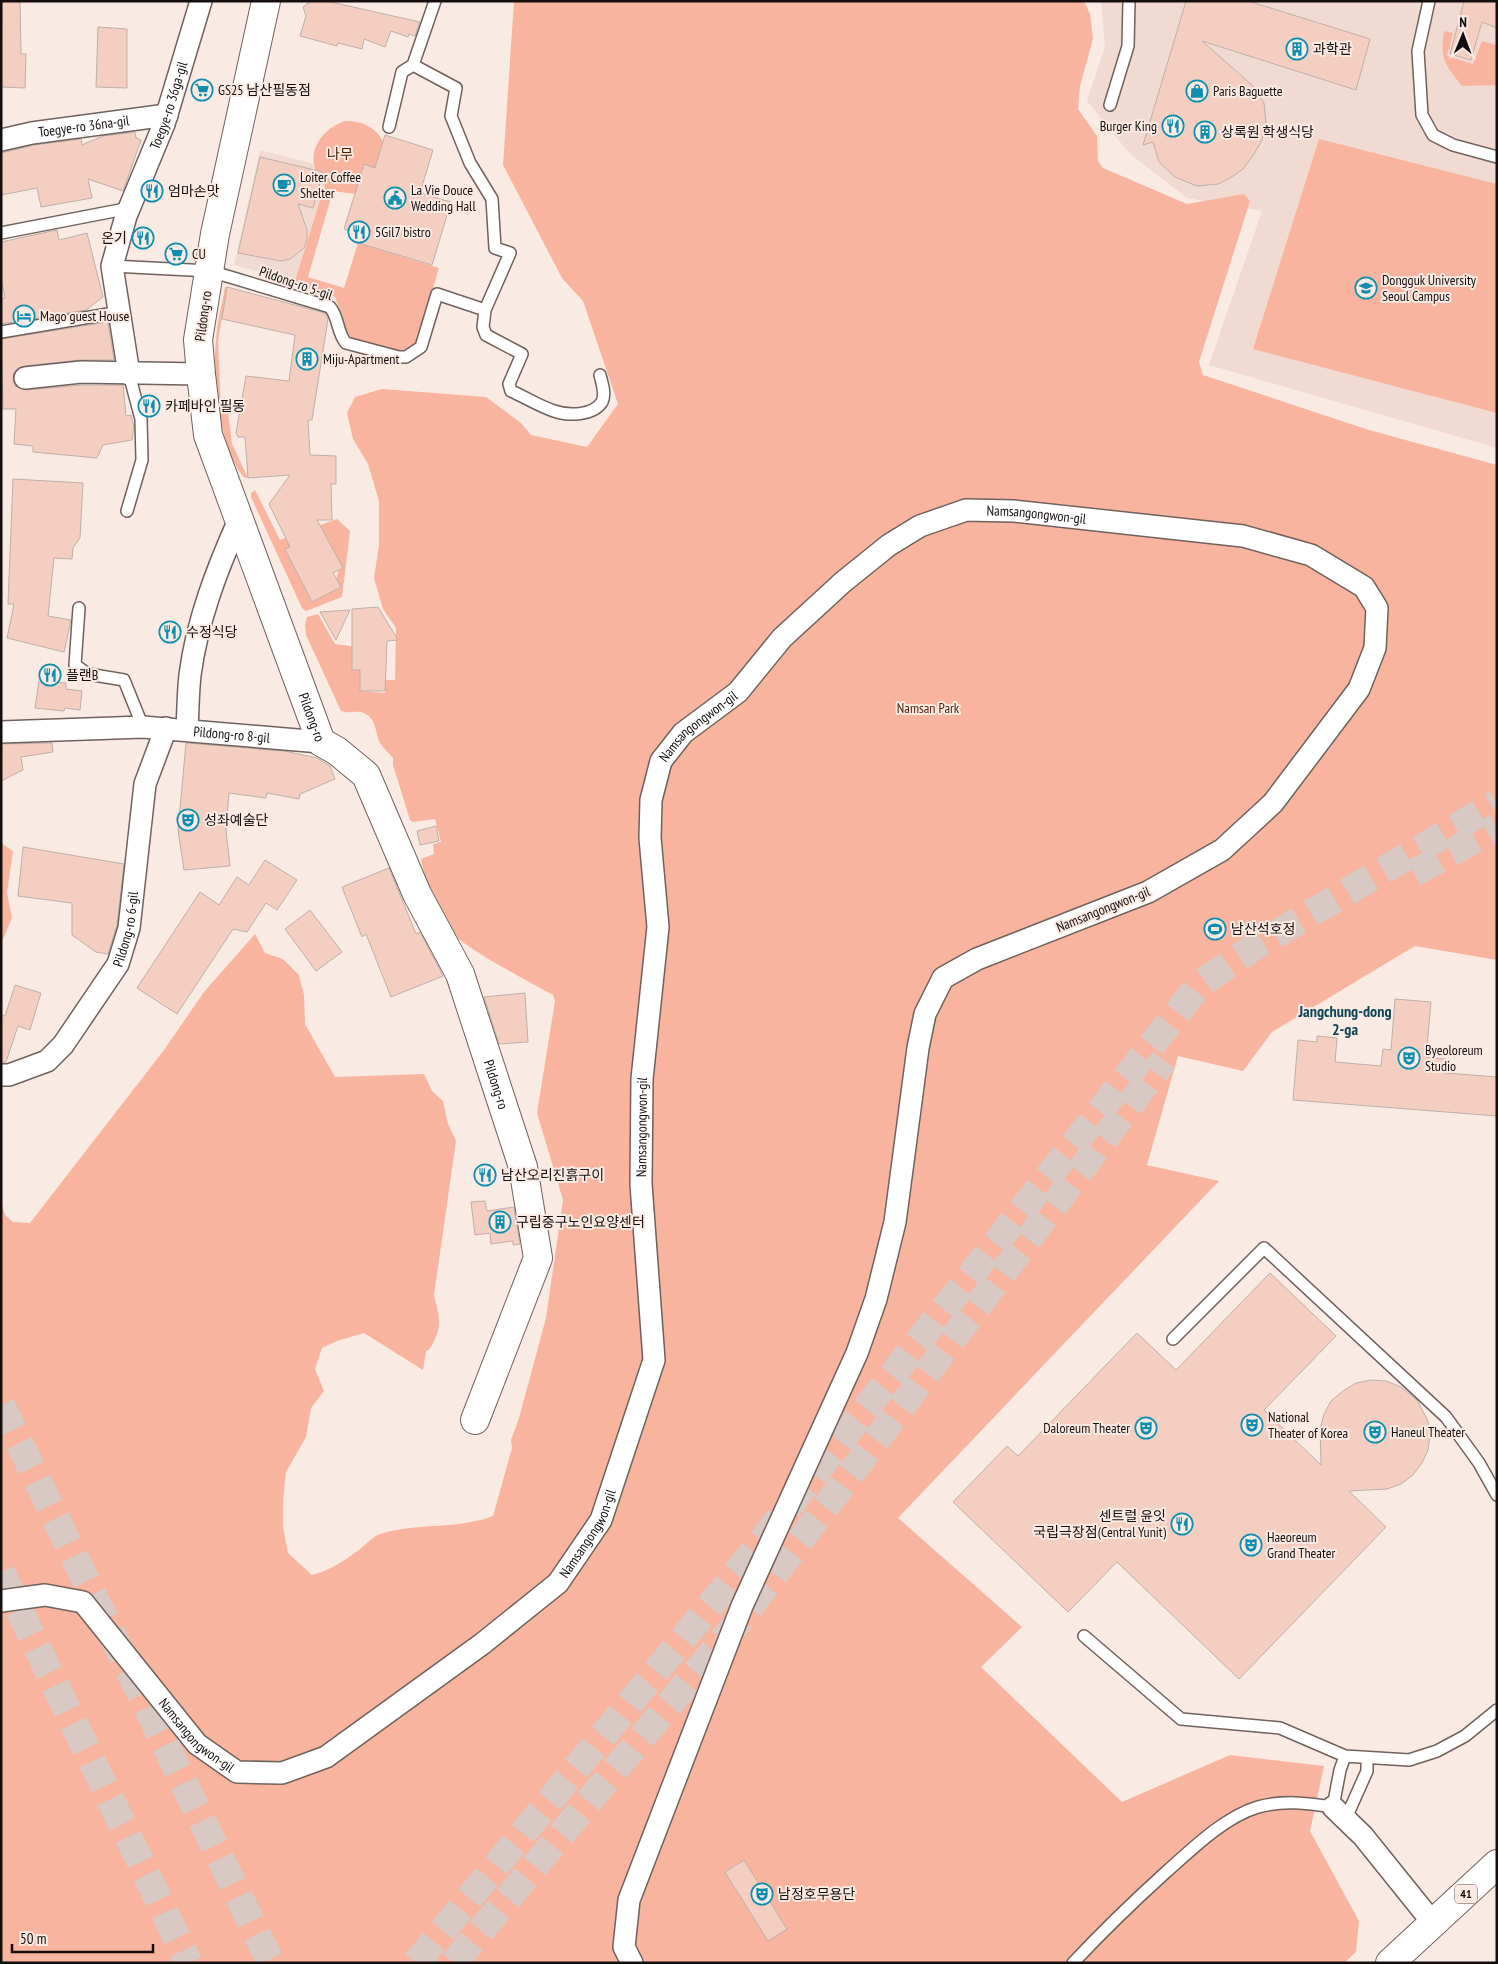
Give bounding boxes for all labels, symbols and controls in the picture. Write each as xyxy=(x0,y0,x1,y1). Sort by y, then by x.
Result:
north arrow xyxy=(1438,10,1488,60)
text: N xyxy=(1459,13,1467,31)
building icon: 과학관 xyxy=(1285,37,1309,61)
place label: 과학관 xyxy=(1313,40,1352,58)
street label: Toegye-ro 36ga-gil xyxy=(146,59,192,152)
supermarket icon: GS25 남산필동점 xyxy=(190,78,214,102)
shop icon: Paris Baguette xyxy=(1185,79,1209,103)
place label: GS25 남산필동점 xyxy=(218,81,311,99)
place label: Paris Baguette xyxy=(1213,82,1283,100)
street label: Toegye-ro 36na-gil xyxy=(37,111,131,141)
restaurant icon: Burger King xyxy=(1161,114,1185,138)
place label: Burger King xyxy=(1100,117,1157,135)
building icon: 상록원 학생식당 xyxy=(1193,120,1217,144)
place label: 상록원 학생식당 xyxy=(1221,123,1314,141)
park label: 나무 xyxy=(327,145,353,163)
place label: Loiter Coffee Shelter xyxy=(300,168,361,202)
cafe icon: Loiter Coffee Shelter xyxy=(272,173,296,197)
restaurant icon: 엄마손맛 xyxy=(140,179,164,203)
place label: La Vie Douce Wedding Hall xyxy=(411,181,476,215)
place label: 엄마손맛 xyxy=(168,182,220,200)
public building icon: La Vie Douce Wedding Hall xyxy=(383,186,407,210)
restaurant icon: 5Gil7 bistro xyxy=(347,220,371,244)
place label: 5Gil7 bistro xyxy=(375,223,431,241)
restaurant icon: 온기 xyxy=(131,226,155,250)
place label: 온기 xyxy=(101,229,127,247)
supermarket icon: CU xyxy=(164,242,188,266)
place label: CU xyxy=(192,245,206,263)
street label: Pildong-ro 5-gil xyxy=(257,262,336,304)
place label: Dongguk University Seoul Campus xyxy=(1382,271,1477,305)
school or university icon: Dongguk University Seoul Campus xyxy=(1354,276,1378,300)
street label: Pildong-ro xyxy=(191,290,215,342)
hotel icon: Mago guest House xyxy=(12,304,36,328)
place label: Mago guest House xyxy=(40,307,129,325)
building icon: Miju-Apartment xyxy=(295,347,319,371)
place label: Miju-Apartment xyxy=(323,350,399,368)
restaurant icon: 카페바인 필동 xyxy=(137,394,161,418)
place label: 카페바인 필동 xyxy=(165,397,245,415)
street label: Namsangongwon-gil xyxy=(986,501,1088,528)
restaurant icon: 수정식당 xyxy=(158,620,182,644)
place label: 수정식당 xyxy=(186,623,238,641)
restaurant icon: 플랜B xyxy=(38,663,62,687)
place label: 플랜B xyxy=(66,666,98,684)
street label: Namsangongwon-gil xyxy=(655,686,742,765)
street label: Pildong-ro xyxy=(295,690,329,744)
park label: Namsan Park xyxy=(897,699,960,717)
street label: Pildong-ro 8-gil xyxy=(193,722,271,747)
theatre icon: 성좌예술단 xyxy=(176,808,200,832)
place label: 성좌예술단 xyxy=(204,811,269,829)
street label: Namsangongwon-gil xyxy=(1053,882,1153,936)
street label: Pildong-ro 6-gil xyxy=(109,890,142,969)
sports icon: 남산석호정 xyxy=(1203,917,1227,941)
place label: 남산석호정 xyxy=(1231,920,1295,938)
district label: Jangchung-dong 2-ga xyxy=(1298,1001,1391,1039)
place label: Byeoloreum Studio xyxy=(1425,1041,1483,1075)
theatre icon: Byeoloreum Studio xyxy=(1397,1046,1421,1070)
street label: Pildong-ro xyxy=(480,1057,513,1111)
street label: Namsangongwon-gil xyxy=(632,1076,651,1177)
restaurant icon: 남산오리진흙구이 xyxy=(473,1163,497,1187)
place label: 남산오리진흙구이 xyxy=(501,1166,604,1184)
building icon: 구립중구노인요양센터 xyxy=(488,1210,512,1234)
place label: 구립중구노인요양센터 xyxy=(516,1213,645,1231)
place label: National Theater of Korea xyxy=(1268,1408,1348,1442)
theatre icon: National Theater of Korea xyxy=(1240,1413,1264,1437)
theatre icon: Daloreum Theater xyxy=(1134,1416,1158,1440)
place label: Daloreum Theater xyxy=(1043,1419,1130,1437)
theatre icon: Haneul Theater xyxy=(1363,1420,1387,1444)
place label: Haneul Theater xyxy=(1391,1423,1465,1441)
street label: Namsangongwon-gil xyxy=(555,1486,620,1581)
place label: 센트럴 윤잇 국립극장점(Central Yunit) xyxy=(1033,1507,1167,1541)
restaurant icon: 센트럴 윤잇 국립극장점(Central Yunit) xyxy=(1170,1512,1194,1536)
place label: Haeoreum Grand Theater xyxy=(1267,1528,1335,1562)
theatre icon: Haeoreum Grand Theater xyxy=(1239,1533,1263,1557)
street label: Namsangongwon-gil xyxy=(155,1695,239,1777)
theatre icon: 남정호무용단 xyxy=(750,1882,774,1906)
place label: 남정호무용단 xyxy=(778,1885,855,1903)
road number: 41 xyxy=(1455,1885,1477,1904)
scale bar xyxy=(12,1922,154,1954)
text: 50 m xyxy=(20,1929,46,1948)

